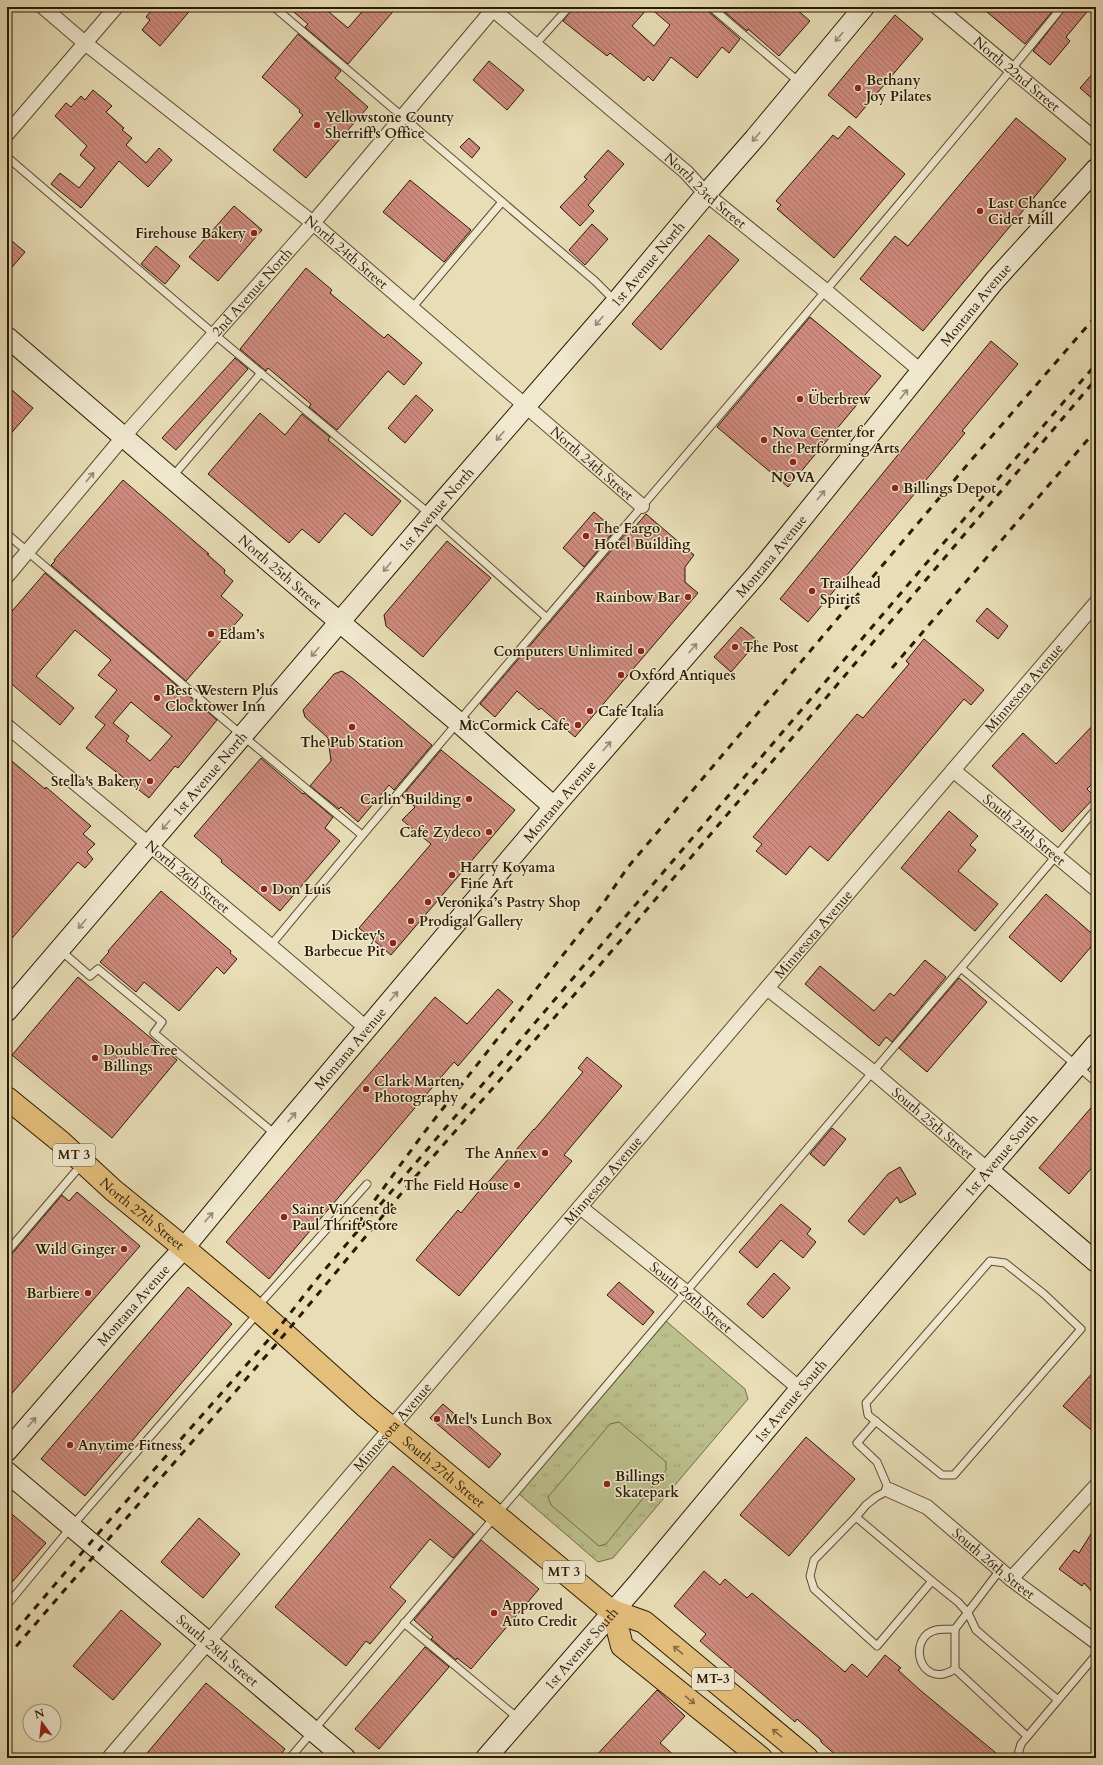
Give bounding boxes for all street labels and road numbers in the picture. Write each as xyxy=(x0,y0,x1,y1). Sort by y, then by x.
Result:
street label: North 22nd Street xyxy=(969,32,1065,116)
street label: North 23rd Street xyxy=(660,148,751,233)
street label: North 24th Street xyxy=(301,211,393,293)
street label: 1st Avenue North xyxy=(606,217,689,311)
street label: 2nd Avenue North xyxy=(207,243,296,340)
street label: Montana Avenue xyxy=(936,259,1015,350)
street label: North 24th Street xyxy=(546,422,638,505)
street label: 1st Avenue North xyxy=(394,463,478,556)
street label: Montana Avenue xyxy=(731,510,811,602)
street label: North 25th Street xyxy=(234,530,327,613)
street label: Minnesota Avenue xyxy=(980,639,1067,736)
street label: 1st Avenue North xyxy=(168,727,252,820)
street label: Montana Avenue xyxy=(519,756,600,846)
street label: South 24th Street xyxy=(979,790,1070,870)
street label: North 26th Street xyxy=(141,836,234,917)
street label: Minnesota Avenue xyxy=(770,885,857,982)
street label: Montana Avenue xyxy=(310,1003,390,1094)
street label: South 25th Street xyxy=(888,1083,978,1164)
street label: 1st Avenue South xyxy=(960,1109,1042,1200)
street label: Minnesota Avenue xyxy=(559,1132,646,1229)
road number: MT 3 xyxy=(53,1144,95,1166)
street label: North 27th Street xyxy=(96,1173,189,1255)
street label: South 26th Street xyxy=(646,1257,737,1337)
street label: Montana Avenue xyxy=(93,1260,174,1350)
street label: 1st Avenue South xyxy=(750,1355,831,1447)
street label: Minnesota Avenue xyxy=(349,1378,436,1475)
street label: South 27th Street xyxy=(399,1432,490,1512)
street label: South 26th Street xyxy=(948,1523,1039,1604)
road number: MT 3 xyxy=(543,1561,585,1583)
street label: 1st Avenue South xyxy=(540,1603,622,1694)
street label: South 28th Street xyxy=(173,1610,263,1691)
road number: MT-3 xyxy=(692,1668,734,1690)

